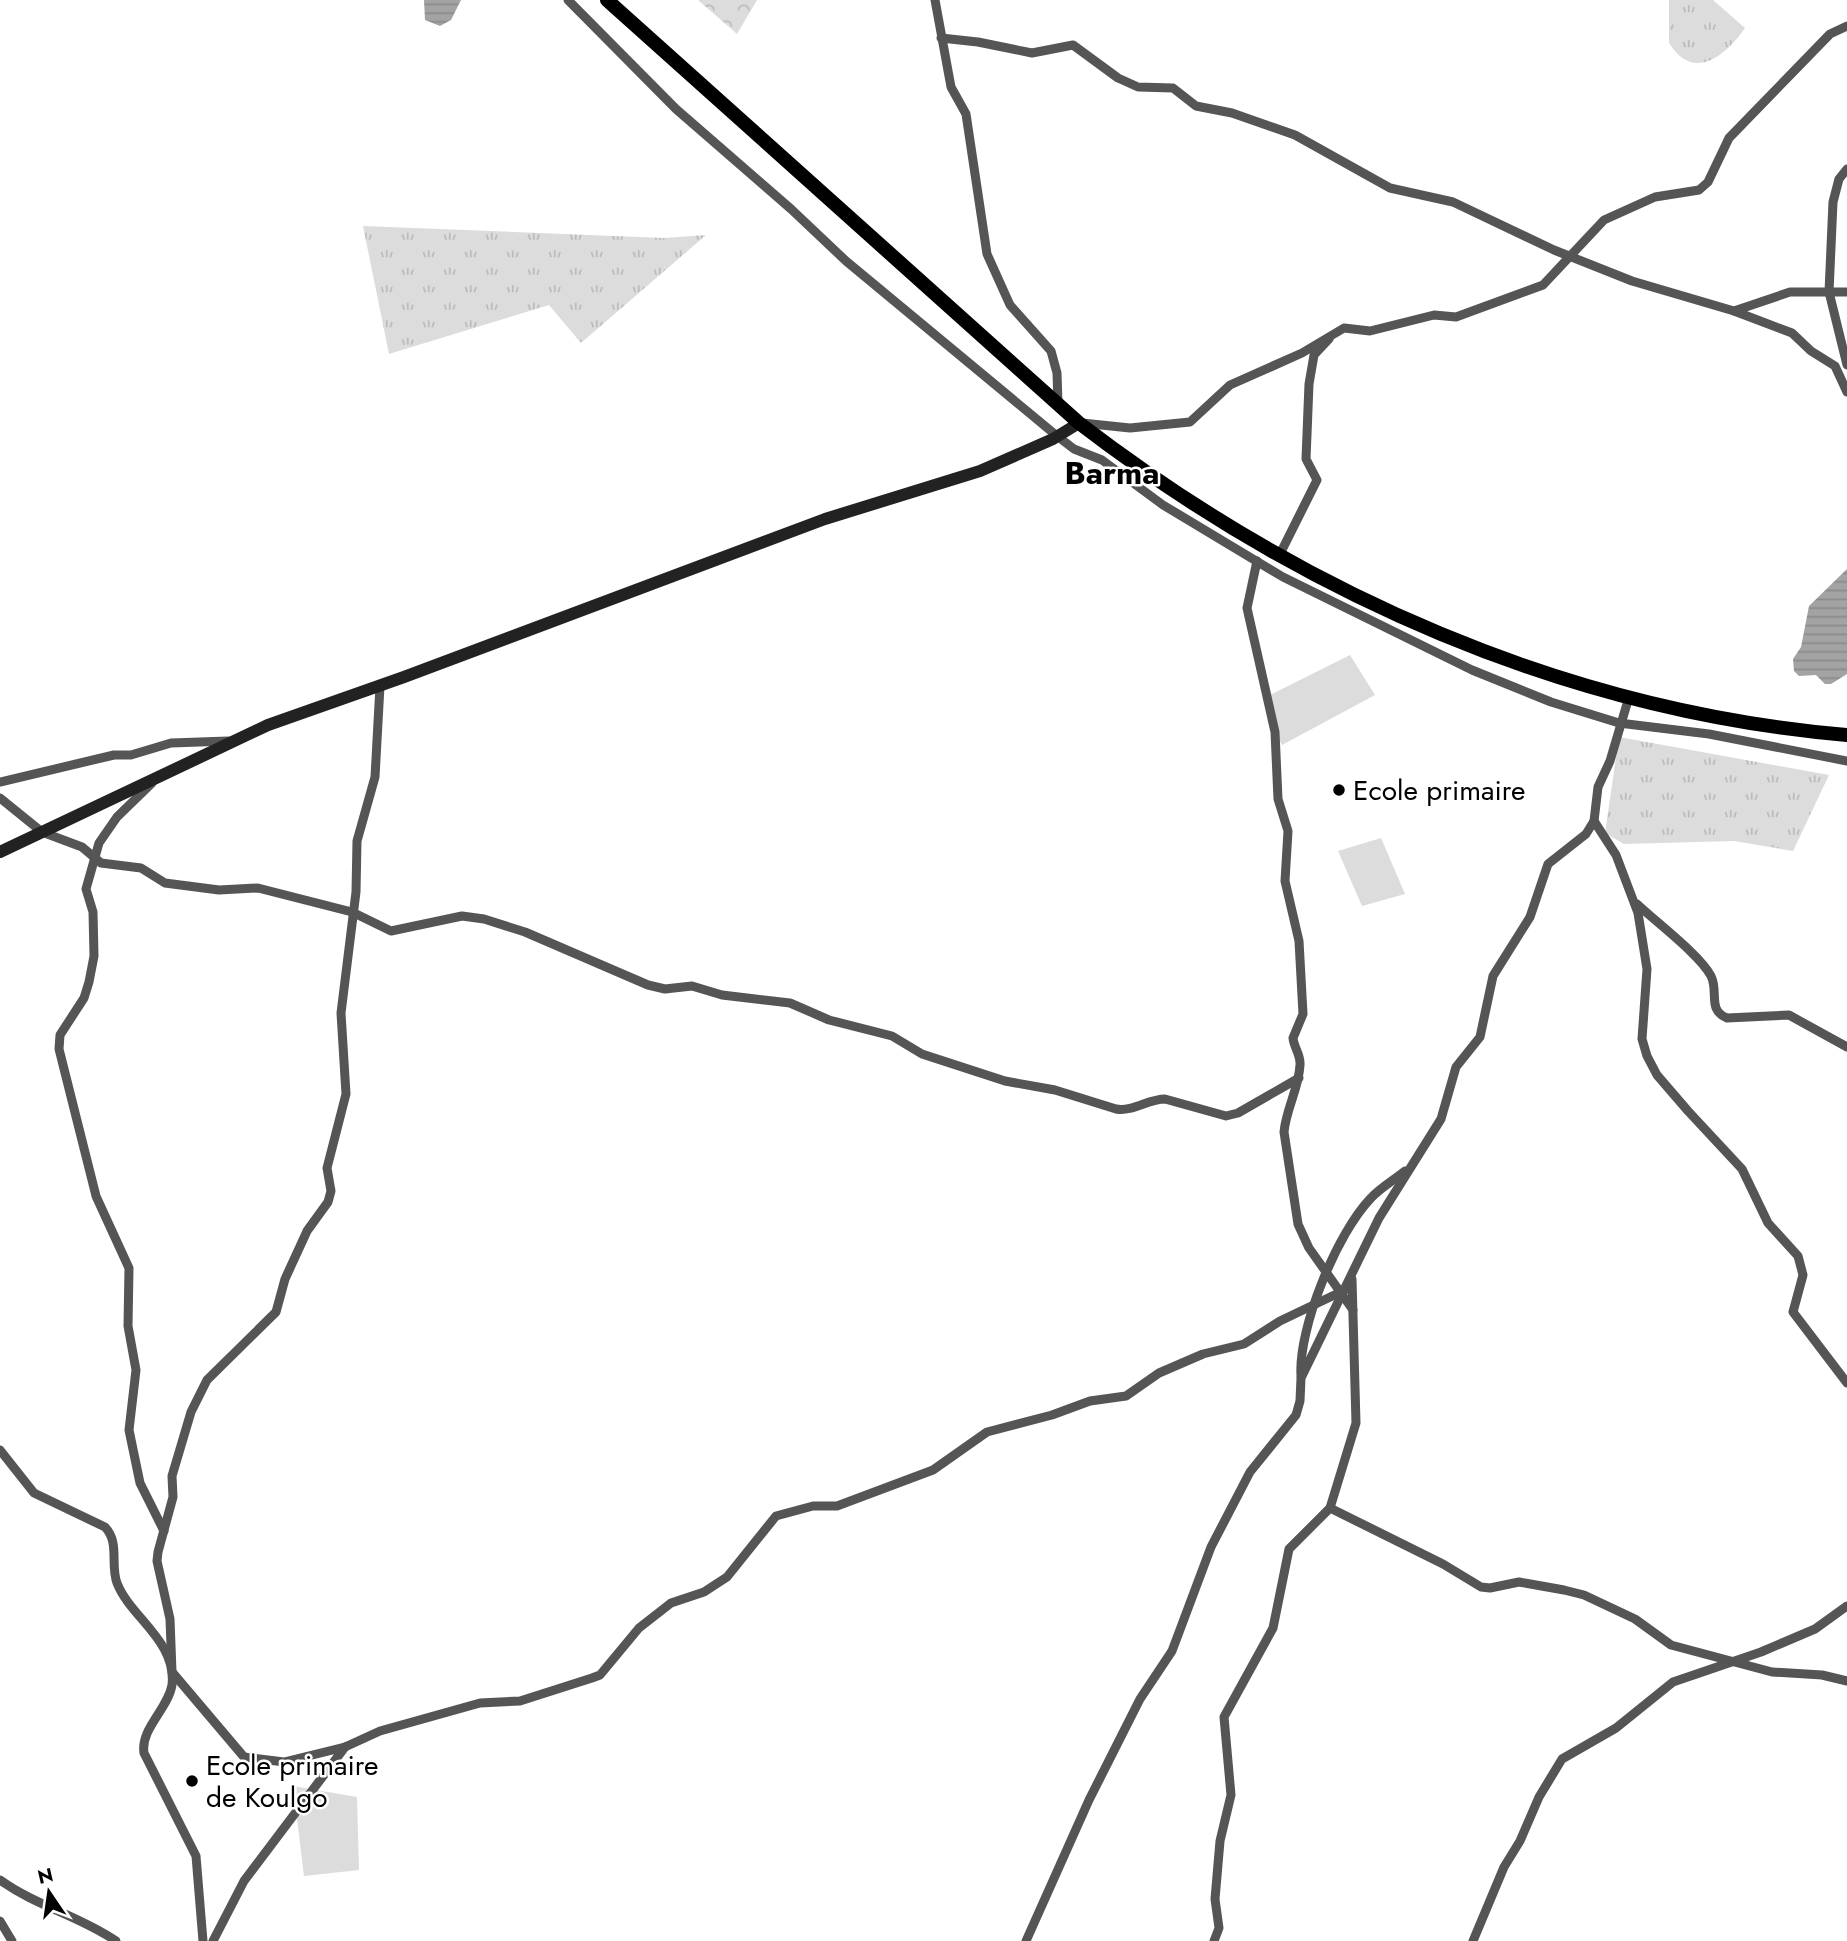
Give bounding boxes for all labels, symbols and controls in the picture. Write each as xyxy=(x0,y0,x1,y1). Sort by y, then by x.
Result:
district label: Barma xyxy=(1064,450,1160,496)
place label: Ecole primaire xyxy=(1353,770,1525,811)
marker: Ecole primaire xyxy=(1331,782,1347,798)
place label: Ecole primaire de Koulgo xyxy=(206,1745,378,1818)
marker: Ecole primaire de Koulgo xyxy=(184,1773,200,1789)
north arrow xyxy=(14,1857,84,1927)
text: N xyxy=(35,1861,56,1891)

